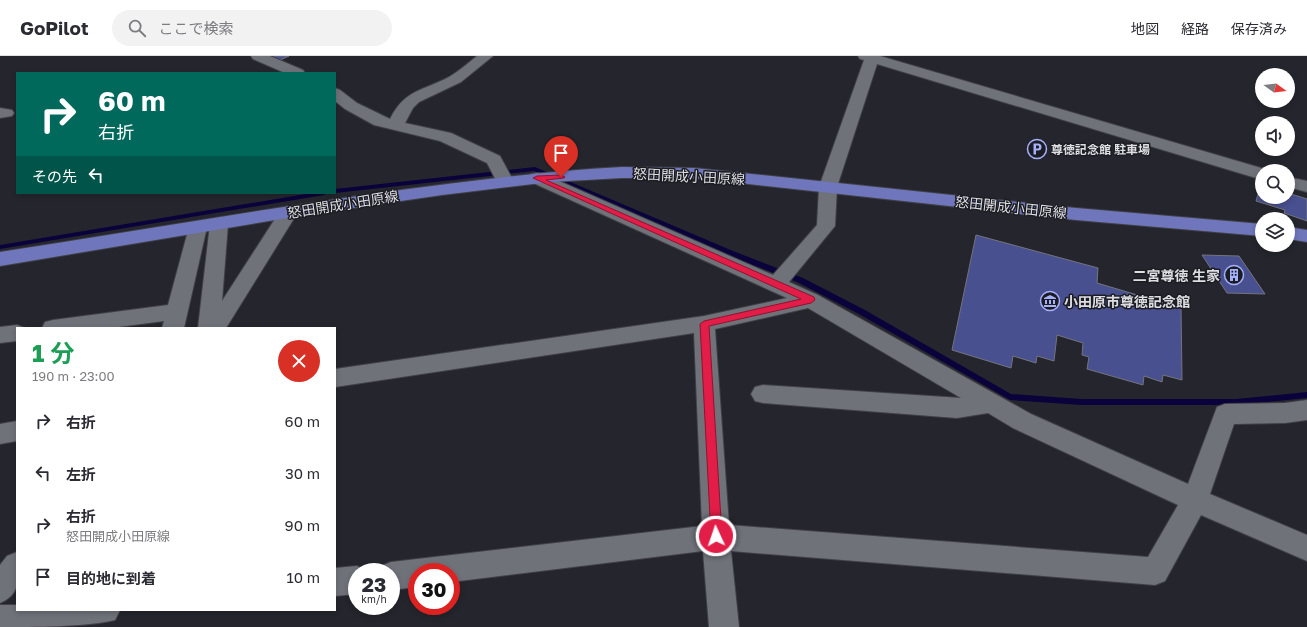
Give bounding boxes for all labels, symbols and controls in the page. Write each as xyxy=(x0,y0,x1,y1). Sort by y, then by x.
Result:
search box xyxy=(112,10,392,46)
text: GoPilot xyxy=(20,16,88,39)
icon: search xyxy=(126,17,148,39)
text: ここで検索 xyxy=(158,19,234,37)
text: 地図 xyxy=(1131,20,1159,37)
text: 経路 xyxy=(1181,20,1209,37)
text: 保存済み xyxy=(1231,20,1287,37)
north arrow xyxy=(1255,68,1295,108)
map controls xyxy=(1255,68,1295,252)
text: 60 m xyxy=(98,84,165,117)
icon: right xyxy=(32,88,84,140)
button: sound xyxy=(1255,116,1295,156)
text: 右折 xyxy=(98,121,134,143)
pin xyxy=(544,136,578,177)
parking icon: 尊徳記念館 駐車場 xyxy=(1026,138,1048,160)
icon: arrive xyxy=(550,142,572,164)
place label: 尊徳記念館 駐車場 xyxy=(1051,142,1150,157)
icon: left xyxy=(85,164,107,186)
button: search xyxy=(1255,164,1295,204)
street label: 怒田開成小田原線 xyxy=(633,165,745,187)
text: その先 xyxy=(32,167,77,185)
street label: 怒田開成小田原線 xyxy=(286,187,400,221)
street label: 怒田開成小田原線 xyxy=(954,193,1068,221)
button: layers xyxy=(1255,212,1295,252)
building icon: 二宮尊徳 生家 xyxy=(1223,264,1245,286)
place label: 二宮尊徳 生家 xyxy=(1133,267,1220,284)
museum icon: 小田原市尊徳記念館 xyxy=(1039,290,1061,312)
place label: 小田原市尊徳記念館 xyxy=(1064,293,1190,310)
text: 1 分 xyxy=(32,338,74,367)
button: close xyxy=(278,340,320,382)
text: 190 m · 23:00 xyxy=(32,368,115,384)
icon: right xyxy=(32,410,54,432)
text: 60 m xyxy=(285,412,320,430)
text: 右折 xyxy=(66,413,96,431)
icon: left xyxy=(32,462,54,484)
text: 30 m xyxy=(285,464,320,482)
text: 左折 xyxy=(66,465,96,483)
text: 右折 xyxy=(66,507,96,525)
icon: right xyxy=(32,514,54,536)
position arrow xyxy=(695,515,737,557)
text: 90 m xyxy=(285,516,320,534)
text: 怒田開成小田原線 xyxy=(66,528,170,544)
speed limit sign: 30 xyxy=(408,563,460,615)
icon: arrive xyxy=(32,566,54,588)
text: 10 m xyxy=(286,568,320,586)
text: 目的地に到着 xyxy=(66,569,156,587)
text: 23 xyxy=(362,572,386,596)
text: km/h xyxy=(361,593,387,605)

